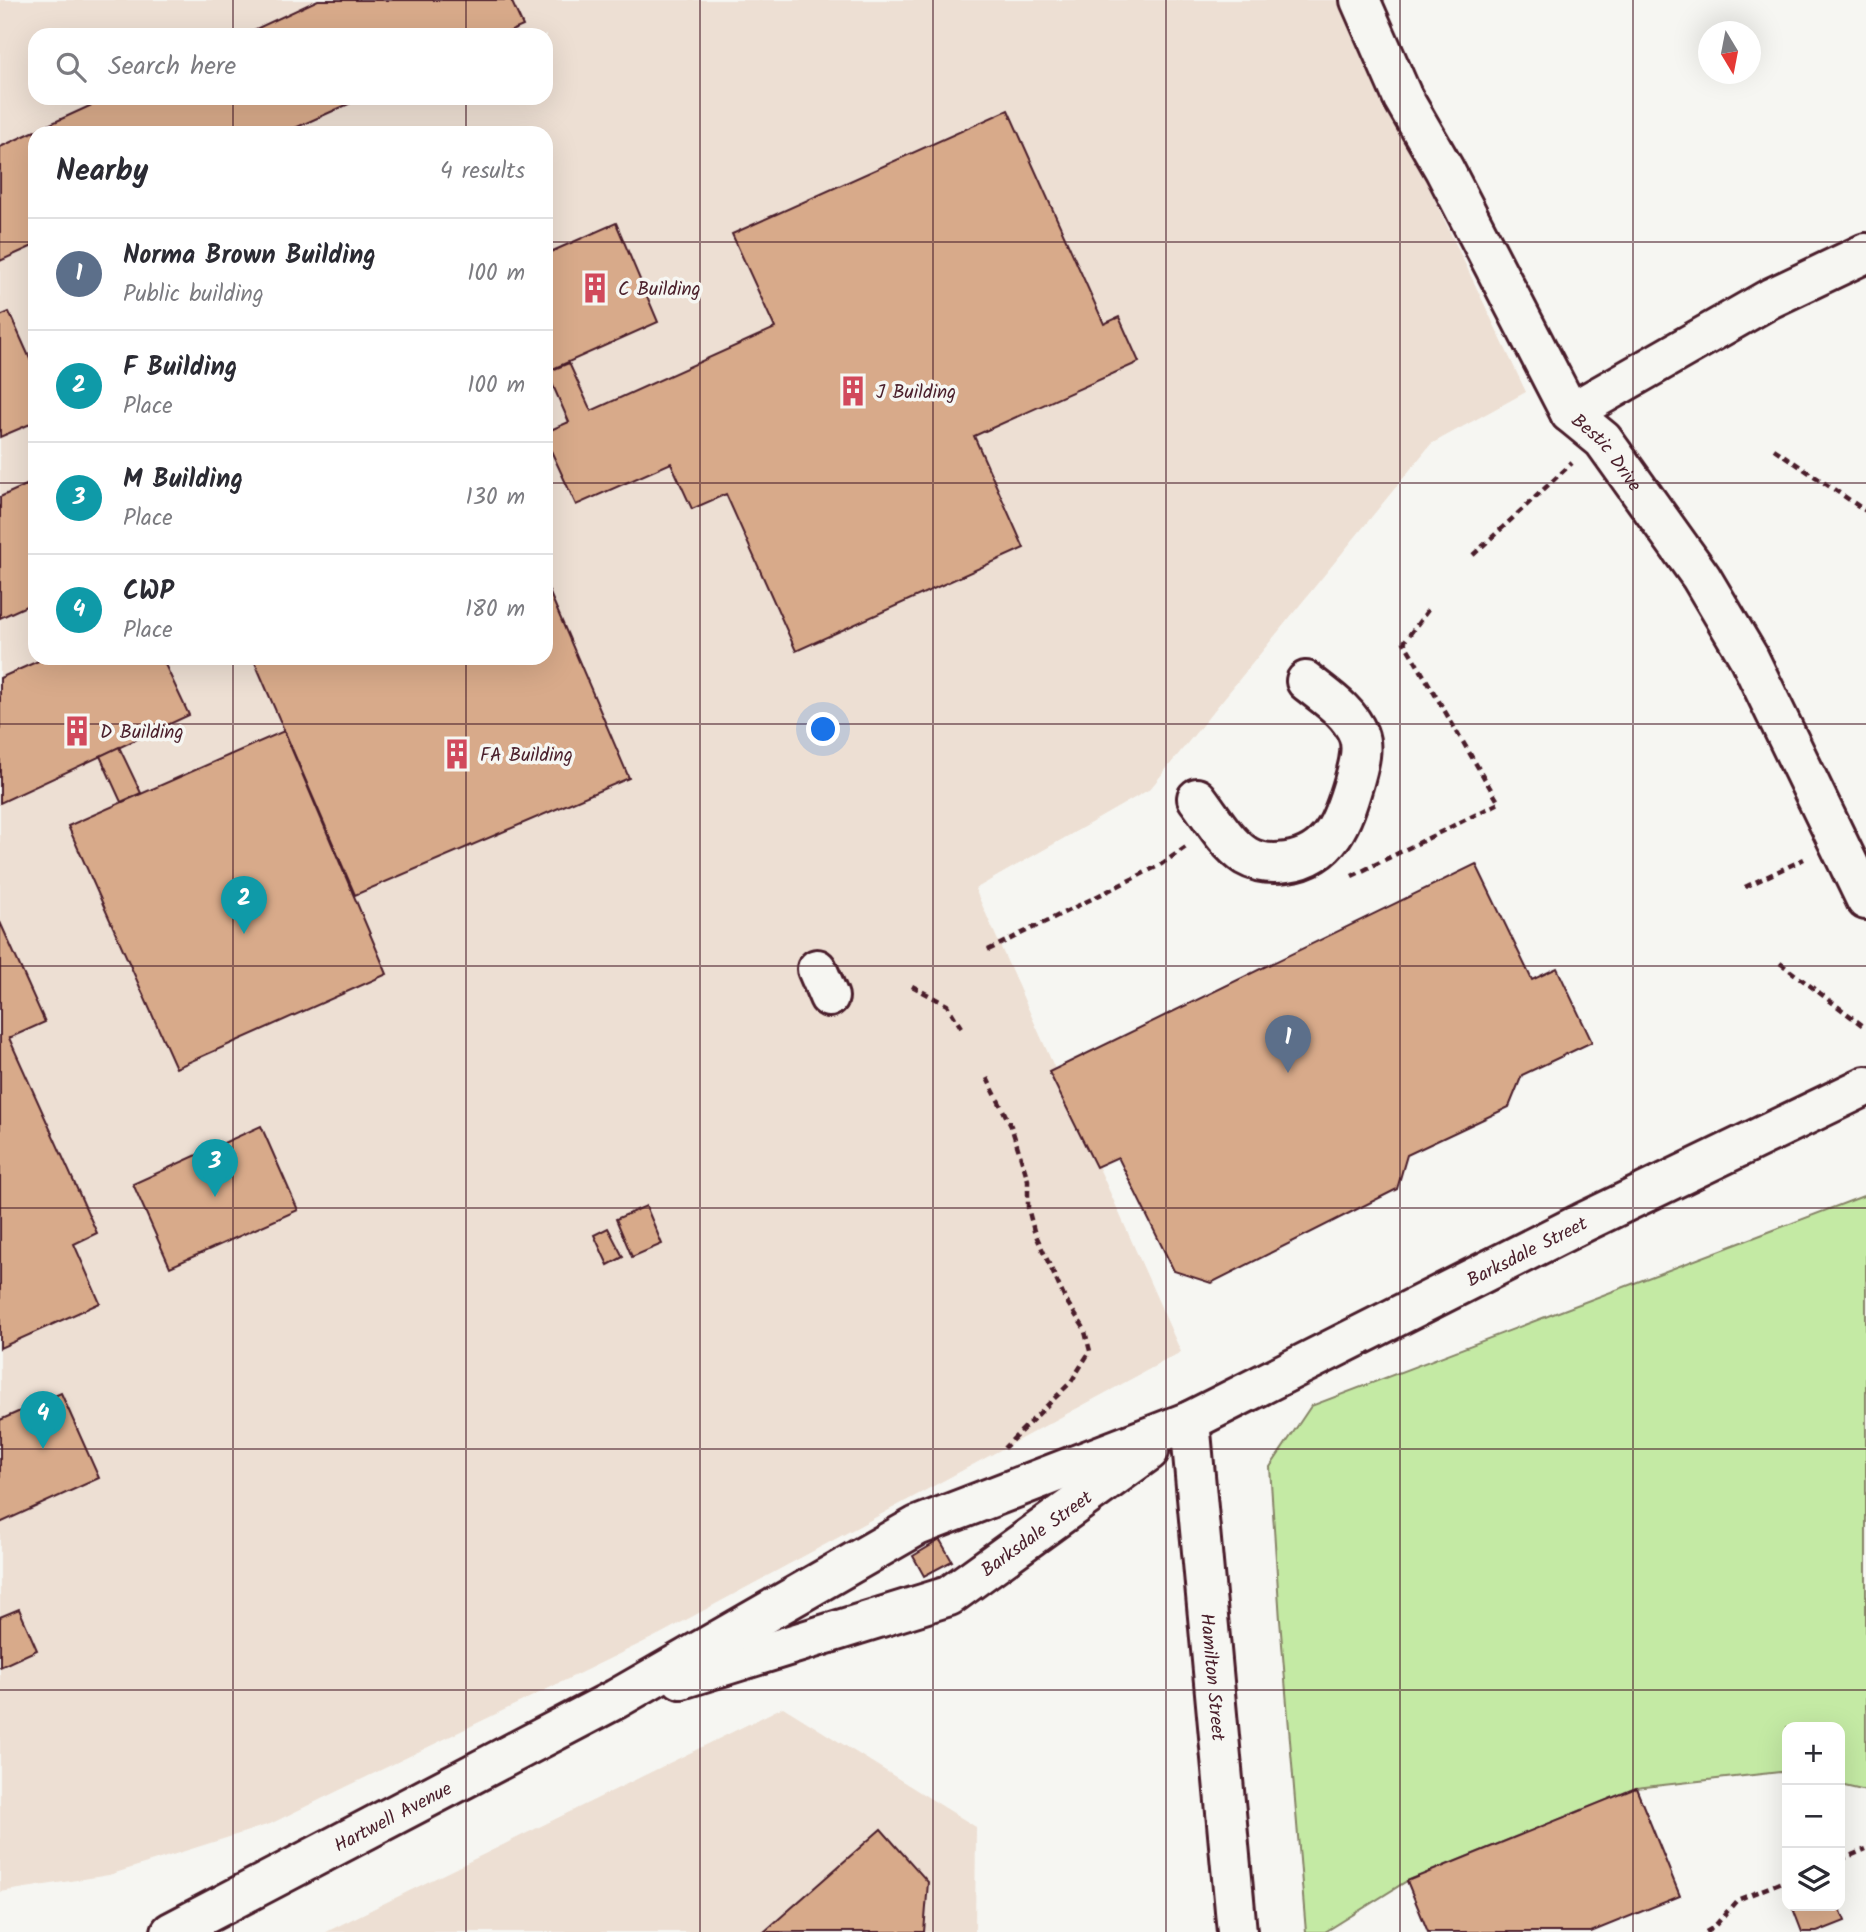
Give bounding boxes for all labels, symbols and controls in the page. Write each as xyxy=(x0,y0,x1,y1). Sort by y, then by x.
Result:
north arrow xyxy=(1698,21,1761,84)
search box xyxy=(28,28,553,105)
text: Search here xyxy=(108,46,236,88)
icon: search xyxy=(52,48,90,86)
text: Nearby xyxy=(56,148,148,196)
text: 4 results xyxy=(440,154,525,190)
text: Norma Brown Building xyxy=(123,235,376,277)
text: 1 xyxy=(76,256,82,292)
text: 100 m xyxy=(467,256,525,292)
building icon: C Building xyxy=(578,271,612,305)
place label: C Building xyxy=(618,275,701,305)
text: Public building xyxy=(123,277,264,313)
text: F Building xyxy=(123,347,237,389)
text: 2 xyxy=(72,368,86,404)
text: 100 m xyxy=(467,368,525,404)
building icon: J Building xyxy=(836,374,870,408)
place label: J Building xyxy=(876,378,956,408)
text: Place xyxy=(123,389,173,425)
street label: Bestic Drive xyxy=(1564,407,1649,499)
text: M Building xyxy=(123,459,243,501)
text: 3 xyxy=(73,480,85,516)
text: 130 m xyxy=(466,480,525,516)
text: Place xyxy=(123,501,173,537)
text: CWP xyxy=(123,571,174,613)
text: 4 xyxy=(73,592,85,628)
text: 180 m xyxy=(465,592,525,628)
text: Place xyxy=(123,613,173,649)
your location xyxy=(806,712,840,746)
building icon: D Building xyxy=(60,714,94,748)
place label: D Building xyxy=(100,718,183,748)
building icon: FA Building xyxy=(440,737,474,771)
place label: FA Building xyxy=(480,741,573,771)
pin: 2 xyxy=(221,876,267,934)
pin: 1 xyxy=(1265,1015,1311,1073)
pin: 3 xyxy=(192,1139,238,1197)
street label: Barksdale Street xyxy=(1462,1209,1594,1296)
pin: 4 xyxy=(20,1391,66,1449)
street label: Barksdale Street xyxy=(975,1483,1100,1585)
street label: Hamilton Street xyxy=(1191,1612,1232,1743)
map controls xyxy=(1782,1722,1845,1911)
button: + xyxy=(1782,1722,1845,1785)
street label: Hartwell Avenue xyxy=(329,1774,458,1861)
button: − xyxy=(1782,1785,1845,1848)
button: layers xyxy=(1782,1848,1845,1911)

